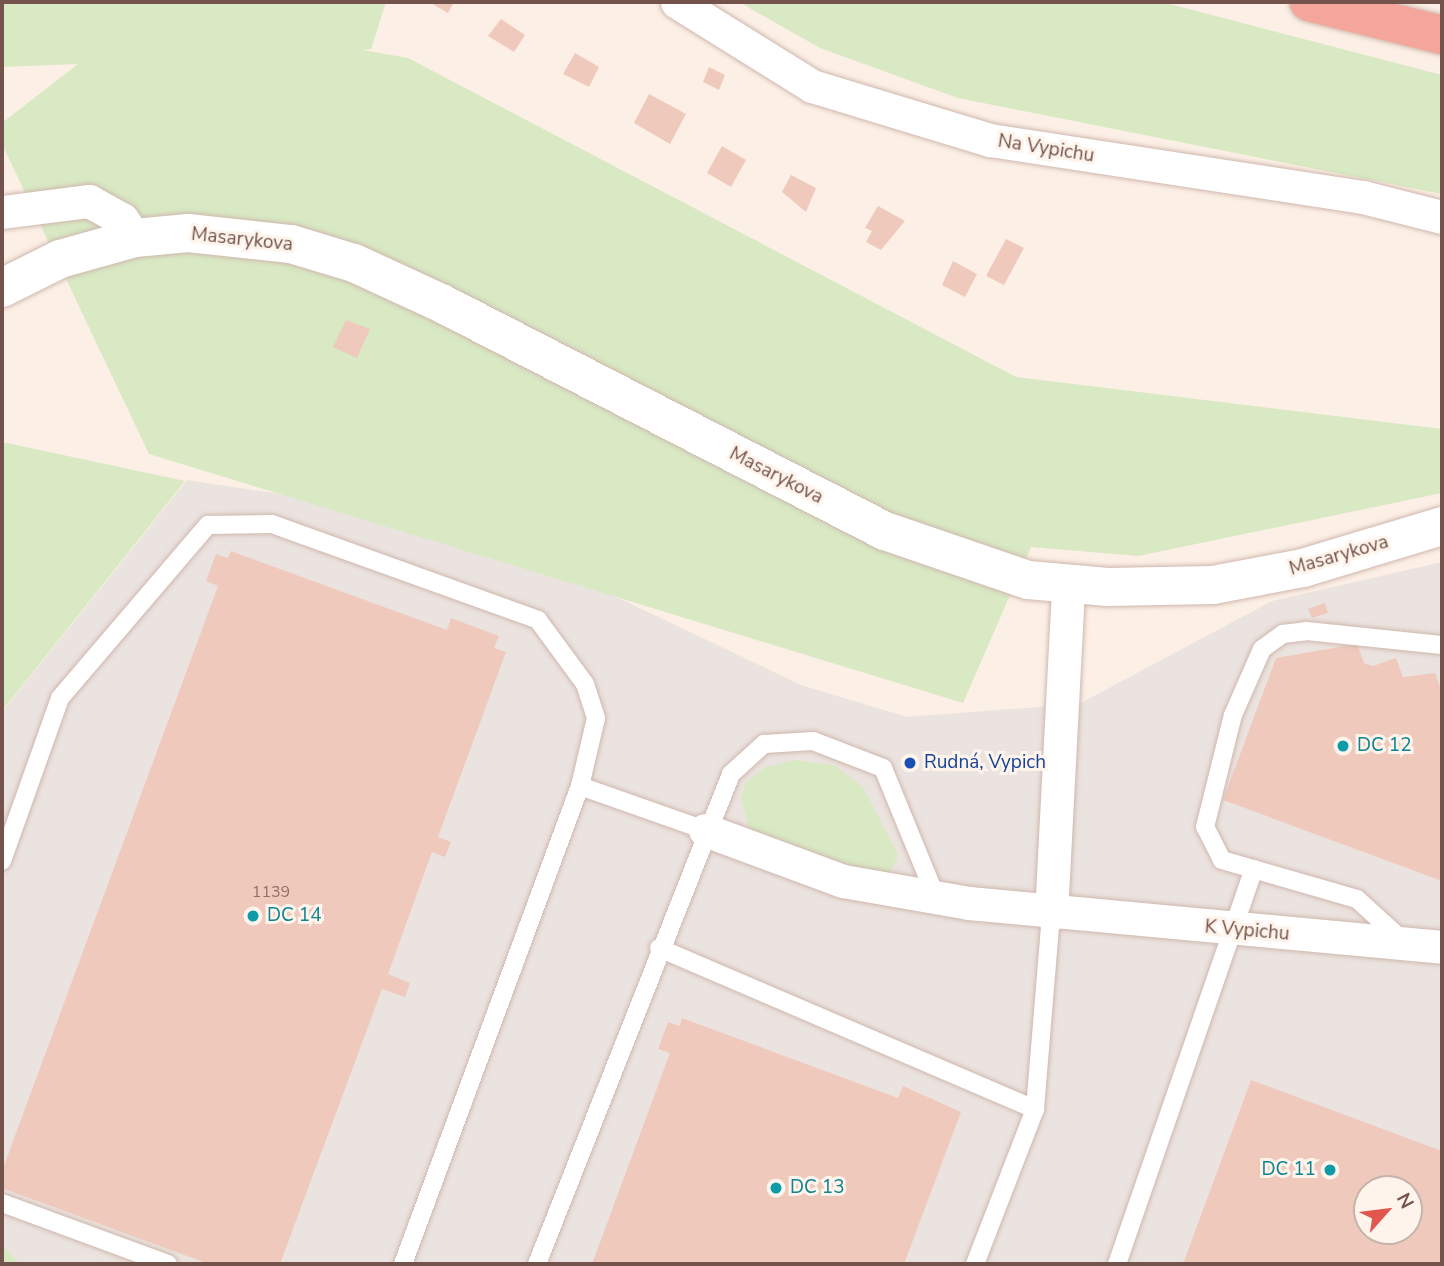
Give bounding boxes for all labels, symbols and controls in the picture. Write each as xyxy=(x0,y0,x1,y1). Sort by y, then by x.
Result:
street label: Na Vypichu xyxy=(996,130,1096,168)
street label: Masarykova xyxy=(190,223,294,257)
street label: Masarykova xyxy=(725,443,827,509)
street label: Masarykova xyxy=(1287,531,1391,581)
place label: DC 12 xyxy=(1357,735,1412,757)
marker: DC 12 xyxy=(1335,738,1351,754)
place label: Rudná, Vypich xyxy=(924,752,1046,774)
marker: Rudná, Vypich xyxy=(902,755,918,771)
house number: 1139 xyxy=(252,882,290,902)
place label: DC 14 xyxy=(267,905,322,927)
marker: DC 14 xyxy=(245,908,261,924)
street label: K Vypichu xyxy=(1204,916,1290,946)
place label: DC 11 xyxy=(1261,1159,1316,1181)
marker: DC 11 xyxy=(1322,1162,1338,1178)
north arrow xyxy=(1353,1175,1423,1245)
place label: DC 13 xyxy=(790,1177,845,1199)
marker: DC 13 xyxy=(768,1180,784,1196)
text: N xyxy=(1390,1189,1420,1213)

